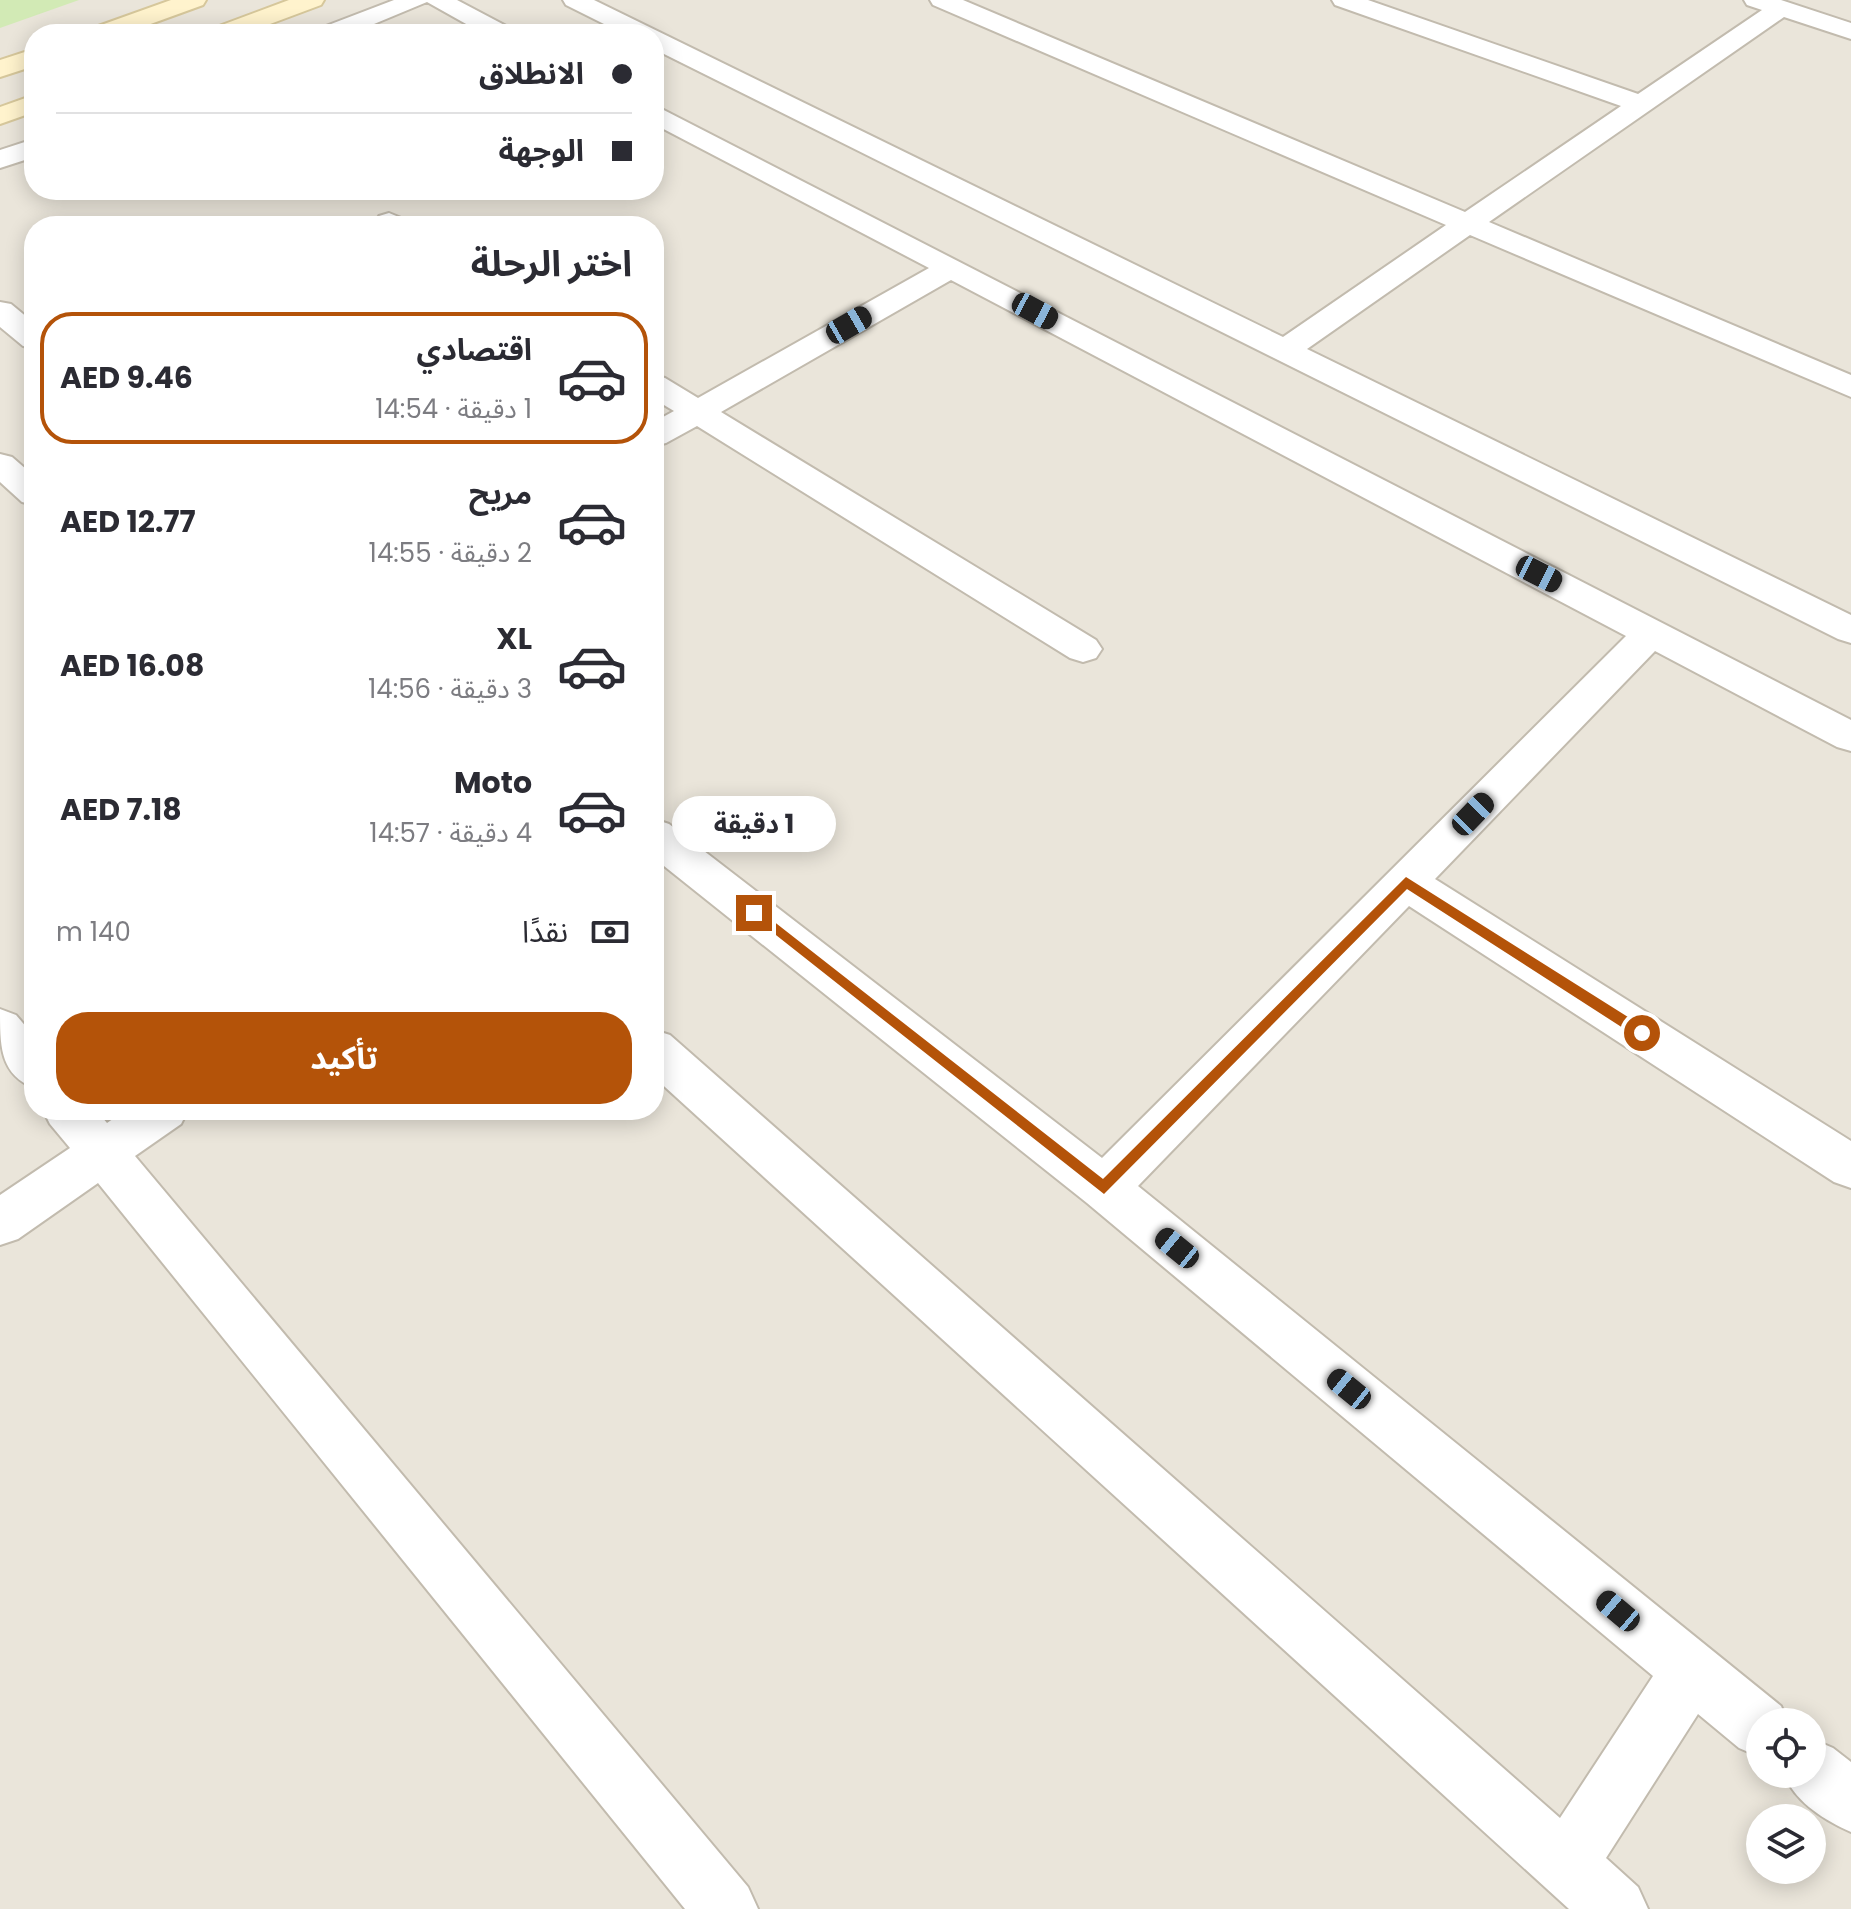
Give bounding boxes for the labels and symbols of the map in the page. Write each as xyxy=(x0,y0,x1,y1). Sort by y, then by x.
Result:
car xyxy=(1008,289,1062,333)
car xyxy=(822,303,876,347)
car xyxy=(1512,552,1566,596)
car xyxy=(1448,788,1498,840)
callout: 1 دقيقة xyxy=(672,797,836,853)
route end xyxy=(736,895,772,931)
route start xyxy=(1624,1015,1660,1051)
car xyxy=(1151,1224,1203,1272)
car xyxy=(1323,1365,1375,1413)
car xyxy=(1592,1586,1644,1636)

